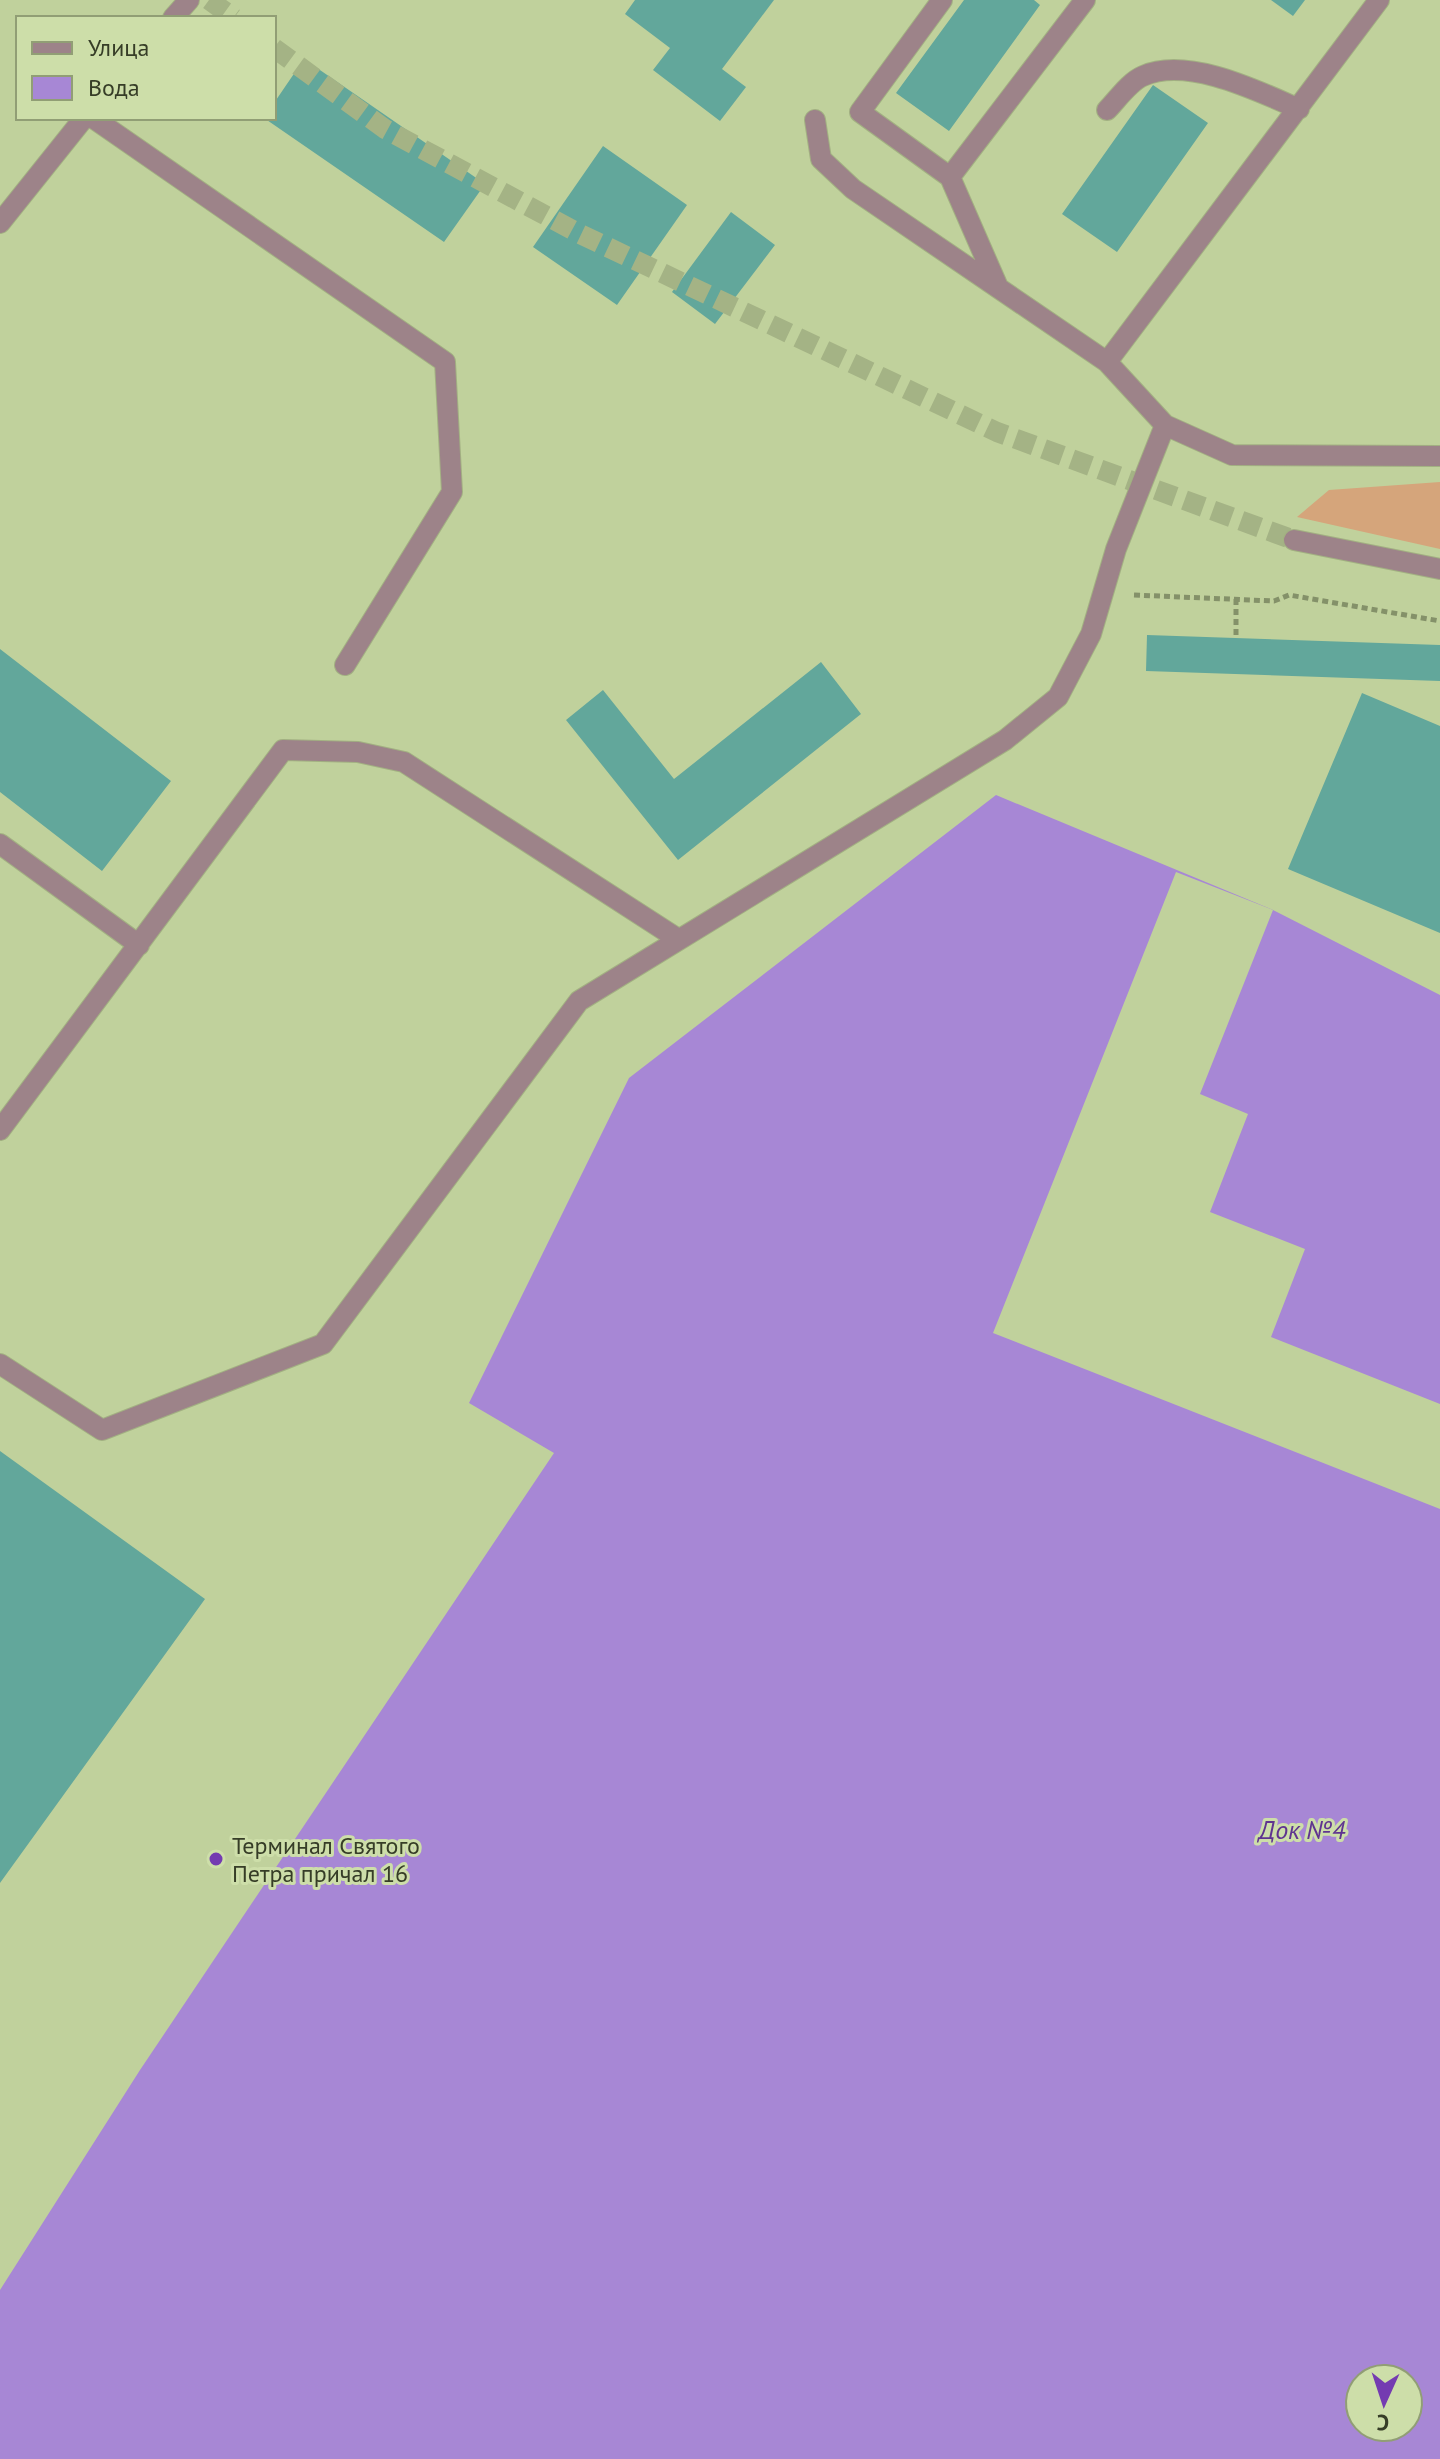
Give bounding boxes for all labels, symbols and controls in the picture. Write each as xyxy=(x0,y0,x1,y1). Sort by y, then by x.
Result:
legend xyxy=(16,16,276,120)
text: Улица xyxy=(88,32,149,63)
text: Вода xyxy=(88,72,140,103)
water label: Док №4 xyxy=(1257,1813,1346,1846)
place label: Терминал Святого Петра причал 16 xyxy=(232,1830,420,1889)
marker: Терминал Святого Петра причал 16 xyxy=(207,1850,225,1868)
north arrow xyxy=(1344,2363,1424,2443)
text: С xyxy=(1376,2409,1390,2437)

